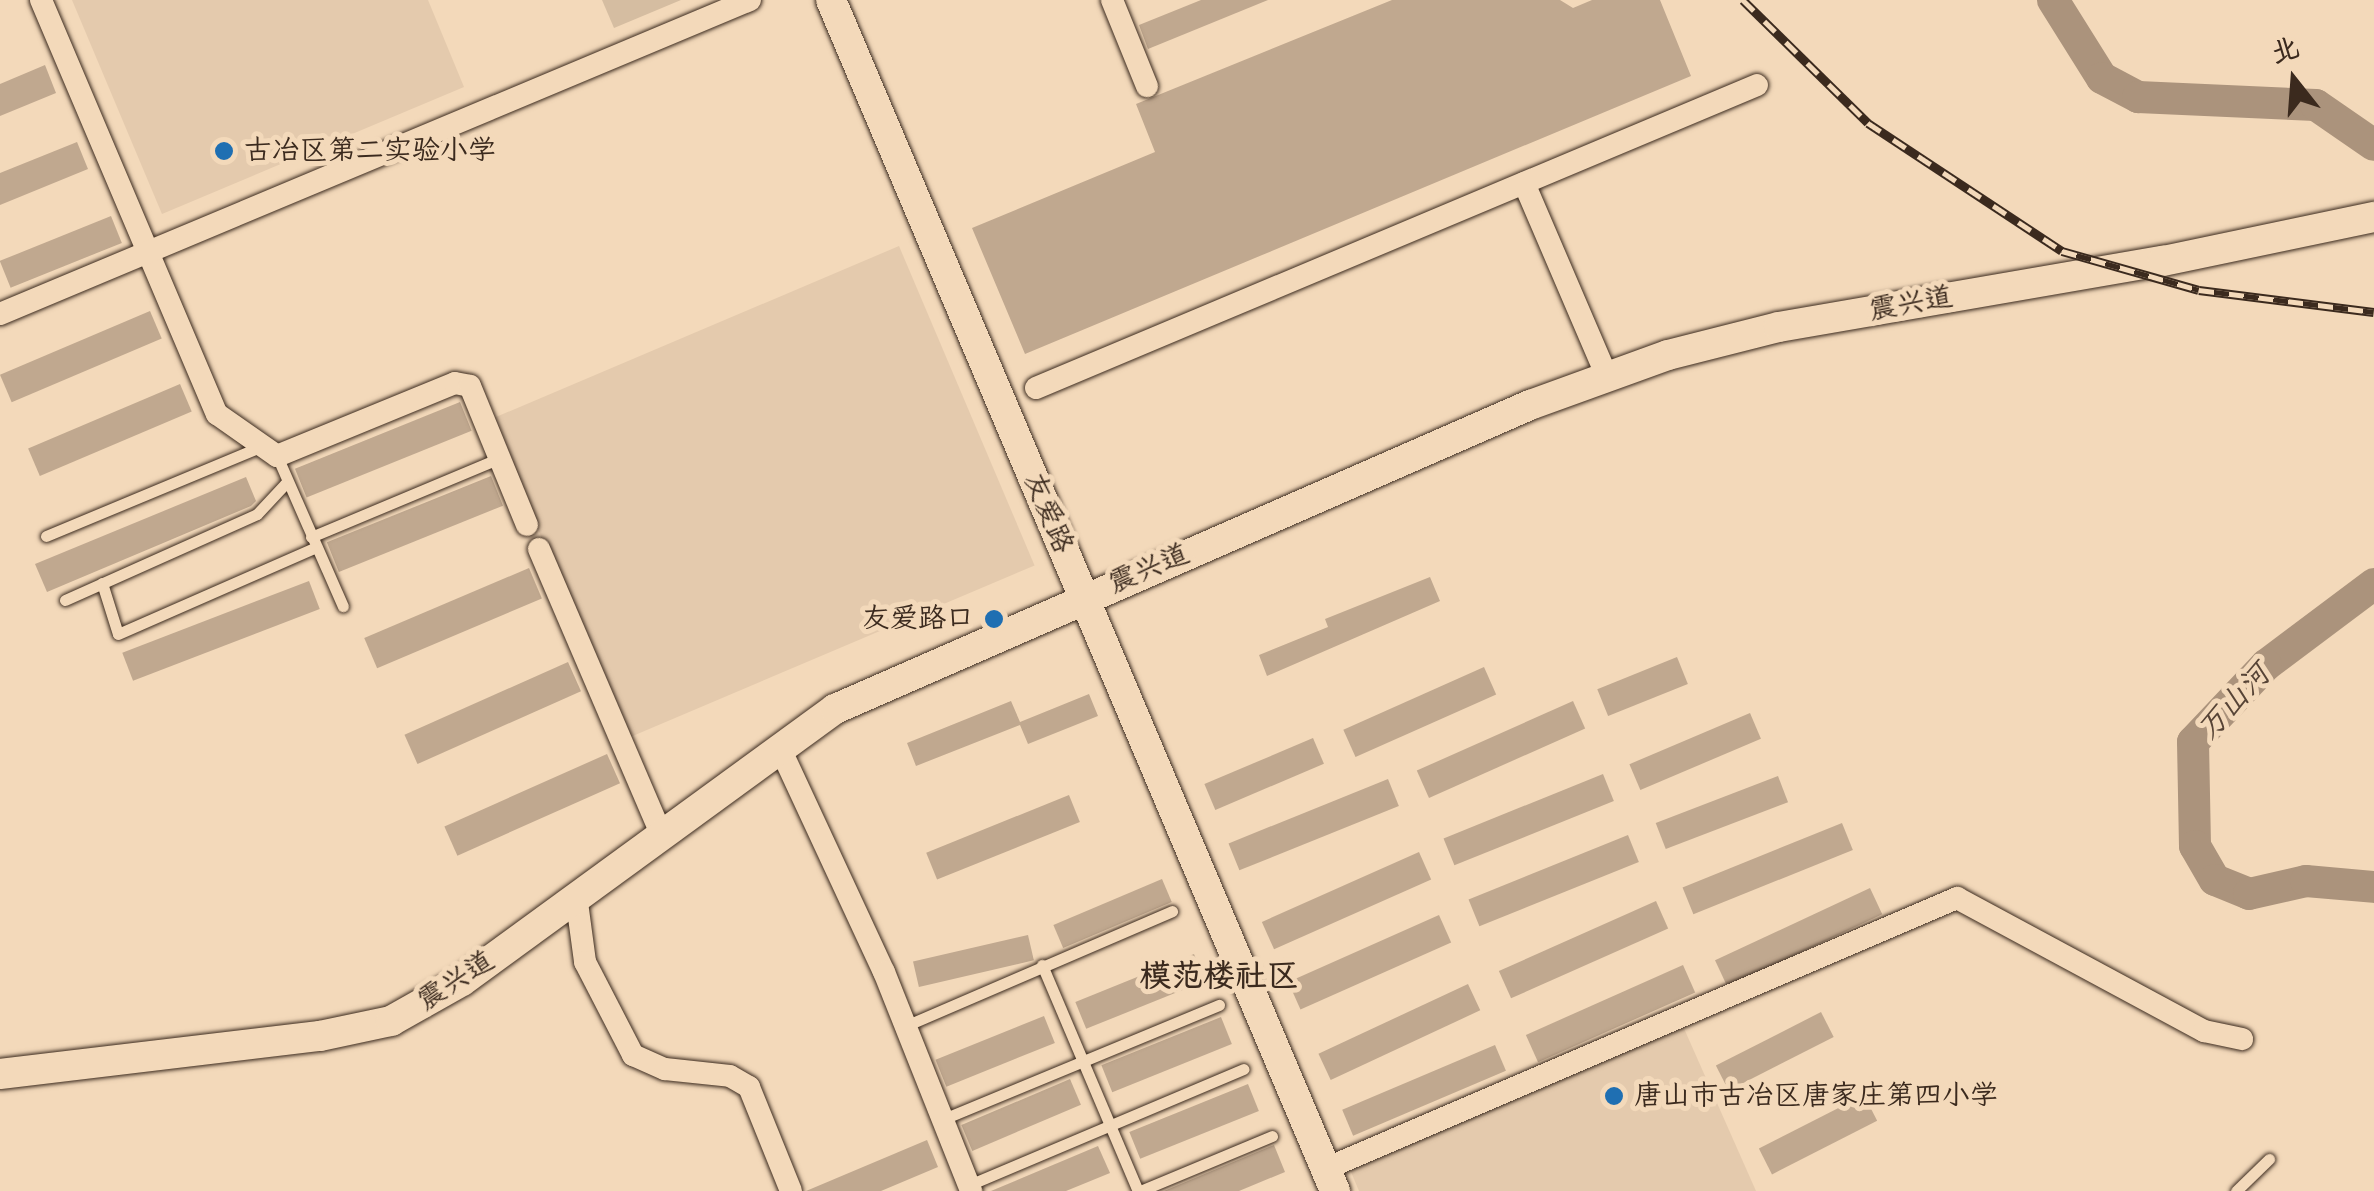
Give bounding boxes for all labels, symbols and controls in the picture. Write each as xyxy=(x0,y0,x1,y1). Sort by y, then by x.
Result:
north arrow xyxy=(2244,30,2344,130)
text: 北 xyxy=(2267,31,2303,71)
place label: 古冶区第二实验小学 xyxy=(244,134,496,168)
marker: 古冶区第二实验小学 xyxy=(213,140,235,162)
street label: 震兴道 xyxy=(1867,280,1955,328)
street label: 友爱路 xyxy=(1016,468,1080,558)
street label: 震兴道 xyxy=(1104,537,1194,601)
place label: 友爱路口 xyxy=(862,602,974,636)
marker: 友爱路口 xyxy=(983,608,1005,630)
water label: 万山河 xyxy=(2190,657,2278,747)
street label: 震兴道 xyxy=(412,944,500,1018)
district label: 模范楼社区 xyxy=(1139,958,1299,996)
place label: 唐山市古冶区唐家庄第四小学 xyxy=(1634,1079,1998,1113)
marker: 唐山市古冶区唐家庄第四小学 xyxy=(1603,1085,1625,1107)

